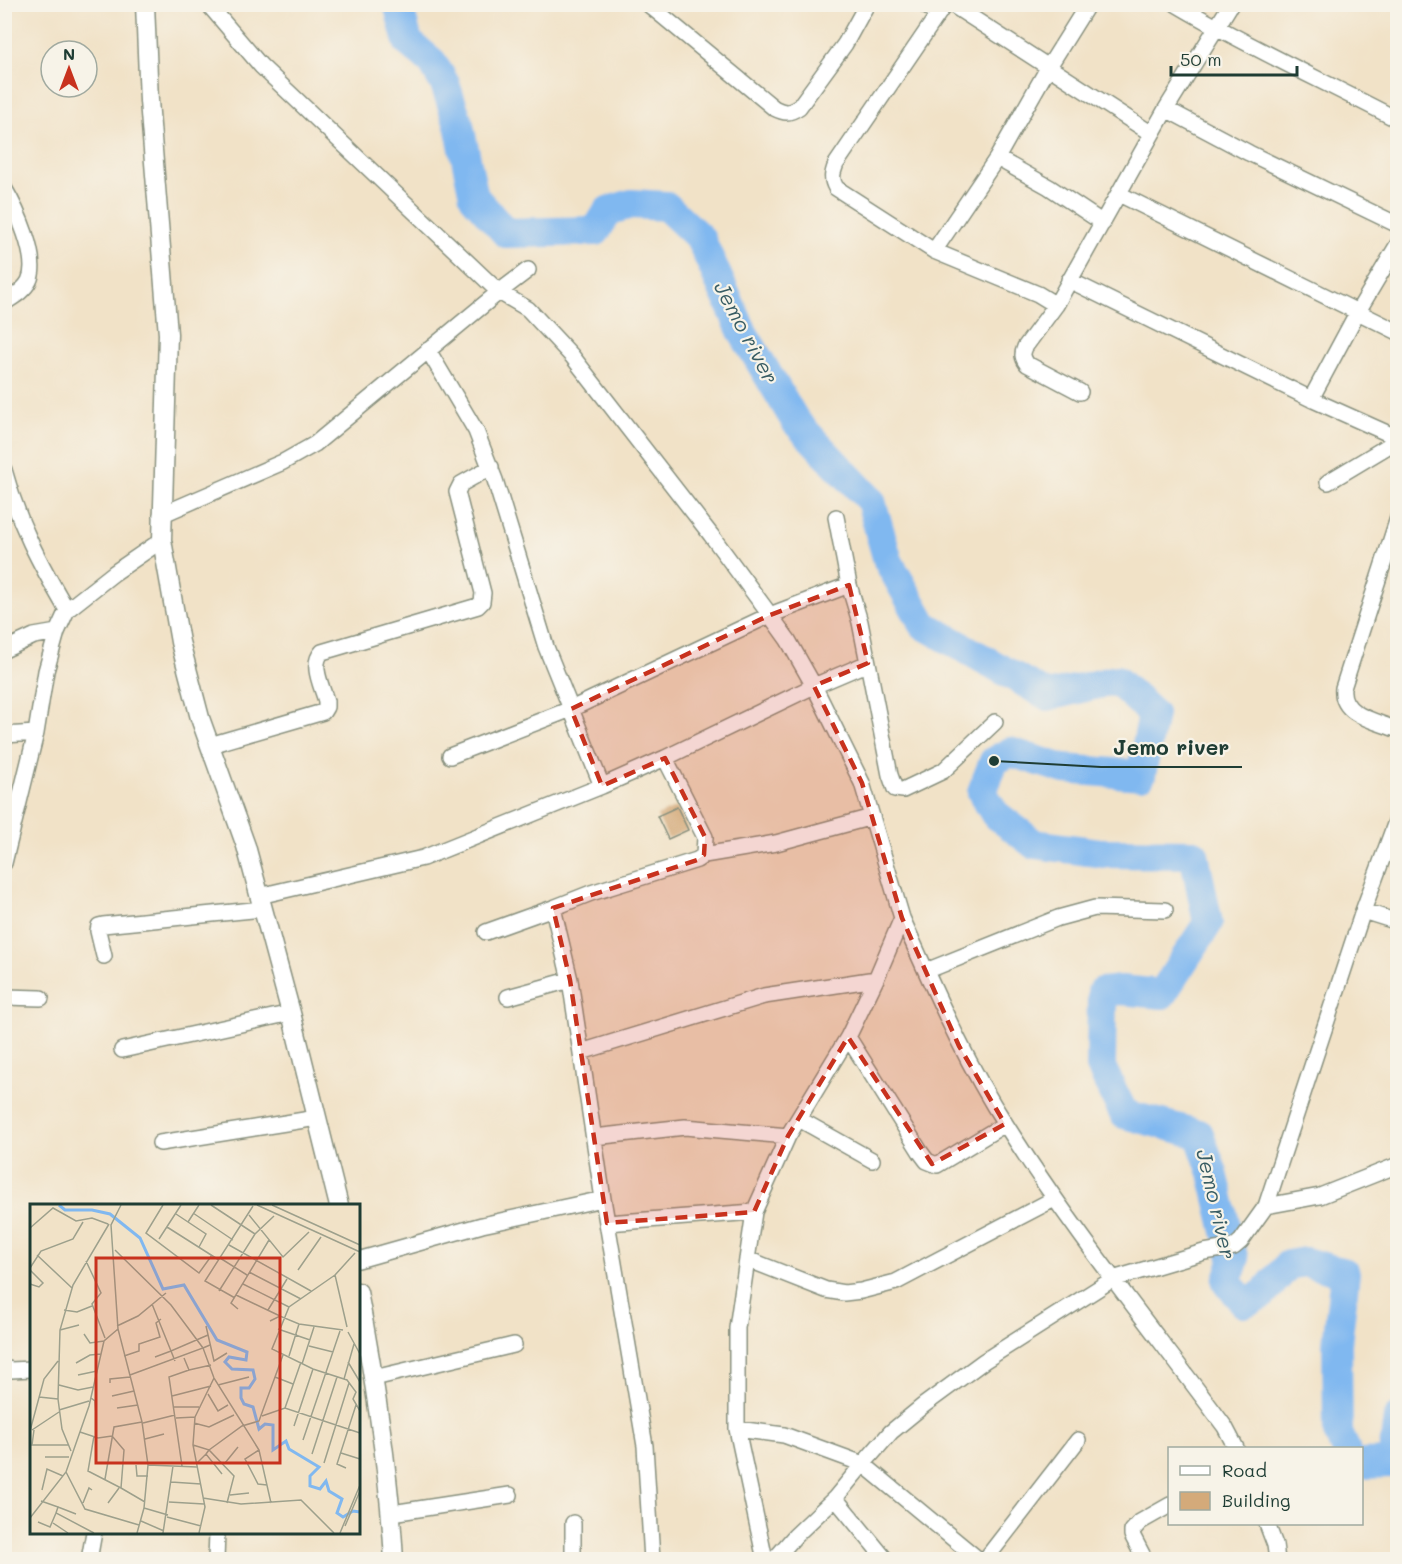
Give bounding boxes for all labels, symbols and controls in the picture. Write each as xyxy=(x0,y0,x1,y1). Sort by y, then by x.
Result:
north arrow xyxy=(39,39,99,99)
scale bar xyxy=(1171,39,1297,77)
text: N xyxy=(63,43,75,64)
text: 50 m xyxy=(1180,47,1222,71)
water label: Jemo river xyxy=(709,276,785,388)
callout: Jemo river xyxy=(1101,728,1242,767)
text: Jemo river xyxy=(1113,733,1229,760)
water label: Jemo river xyxy=(1191,1146,1243,1262)
inset map xyxy=(30,1204,360,1534)
legend xyxy=(1168,1447,1363,1525)
text: Road xyxy=(1222,1458,1267,1482)
text: Building xyxy=(1222,1488,1290,1512)

